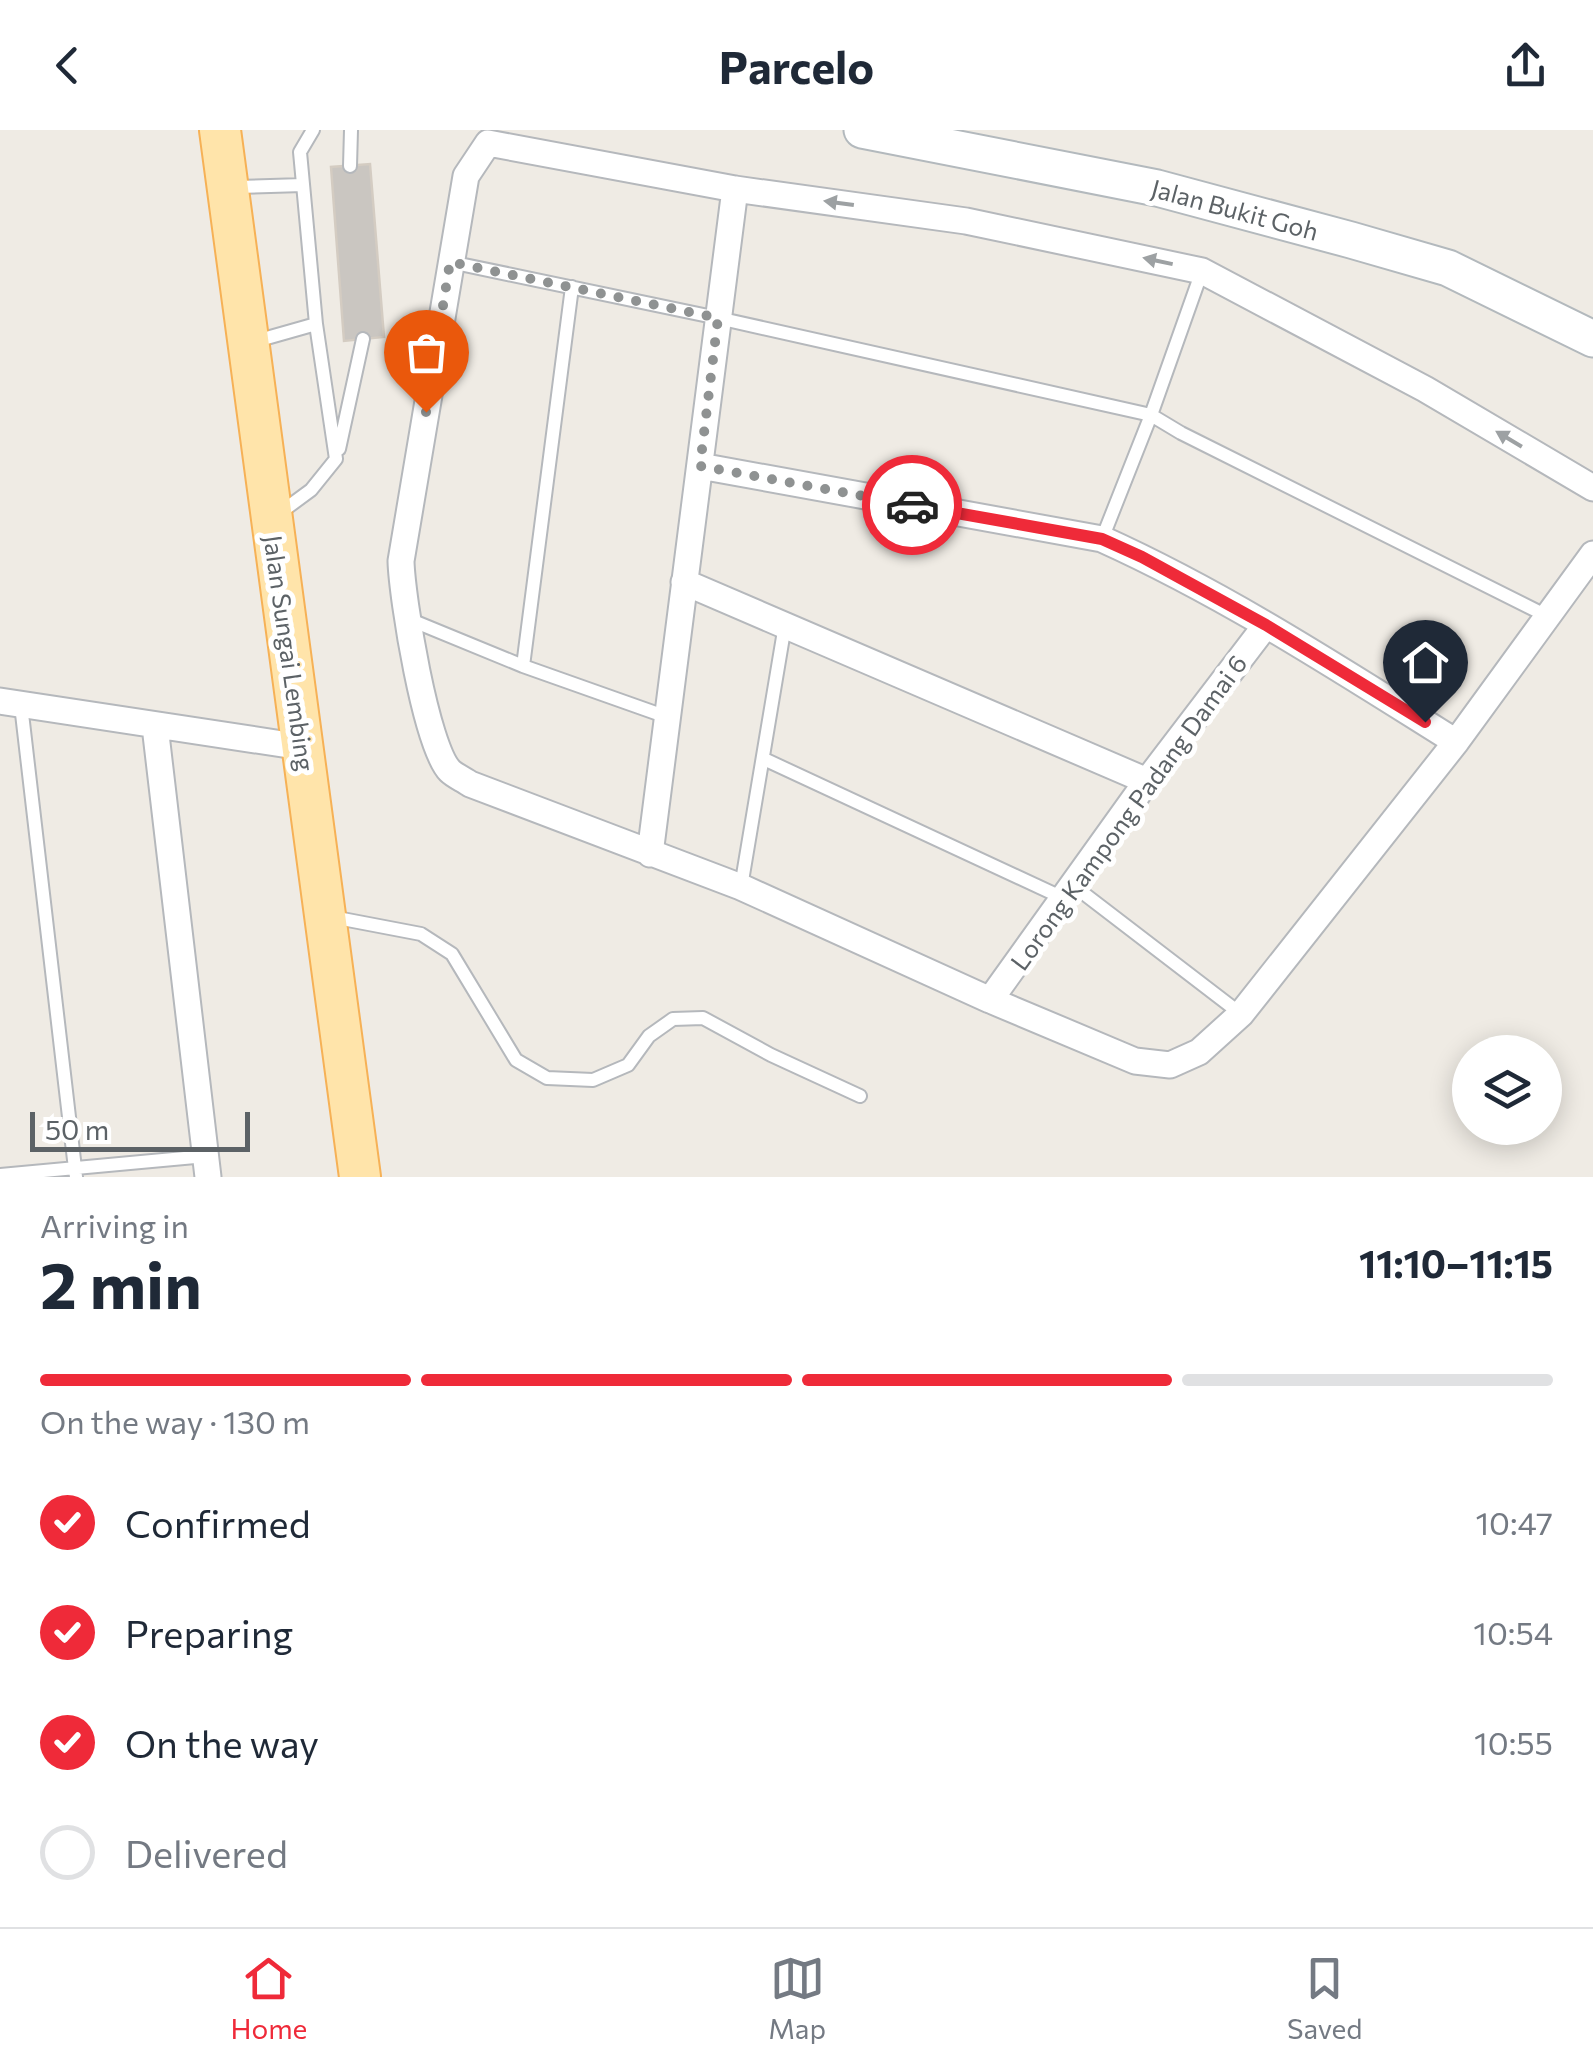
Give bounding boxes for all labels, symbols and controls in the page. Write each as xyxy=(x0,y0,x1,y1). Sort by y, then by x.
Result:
icon: back xyxy=(40,38,95,93)
text: Parcelo xyxy=(719,38,874,93)
icon: share xyxy=(1498,38,1553,93)
street label: Jalan Bukit Goh xyxy=(1148,172,1322,246)
one-way arrow xyxy=(822,195,854,211)
one-way arrow xyxy=(1142,253,1173,269)
pin xyxy=(384,310,469,413)
icon: bag xyxy=(399,325,454,380)
one-way arrow xyxy=(1495,431,1523,448)
courier xyxy=(862,455,962,555)
icon: car xyxy=(885,478,940,533)
street label: Jalan Sungai Lembing xyxy=(259,533,321,773)
pin xyxy=(1383,620,1468,723)
icon: home xyxy=(1398,635,1453,690)
street label: Lorong Kampong Padang Damai 6 xyxy=(1004,649,1252,975)
map controls xyxy=(1452,1035,1562,1145)
button: layers xyxy=(1452,1035,1562,1145)
scale bar xyxy=(30,1107,250,1151)
text: 50 m xyxy=(45,1112,109,1146)
text: Arriving in xyxy=(40,1205,189,1245)
text: 11:10–11:15 xyxy=(1359,1239,1553,1286)
text: 2 min xyxy=(40,1243,202,1322)
text: On the way · 130 m xyxy=(40,1401,310,1441)
icon: check xyxy=(40,1495,95,1550)
text: Confirmed xyxy=(125,1499,311,1546)
text: 10:47 xyxy=(1475,1502,1553,1542)
icon: check xyxy=(40,1605,95,1660)
text: Preparing xyxy=(125,1609,293,1656)
text: 10:54 xyxy=(1473,1612,1553,1652)
icon: check xyxy=(40,1715,95,1770)
text: On the way xyxy=(125,1719,319,1766)
text: 10:55 xyxy=(1474,1722,1553,1762)
text: Delivered xyxy=(125,1829,288,1876)
tab: Home xyxy=(230,1951,307,2045)
tab: Map xyxy=(768,1951,826,2045)
tab: Saved xyxy=(1287,1951,1363,2045)

